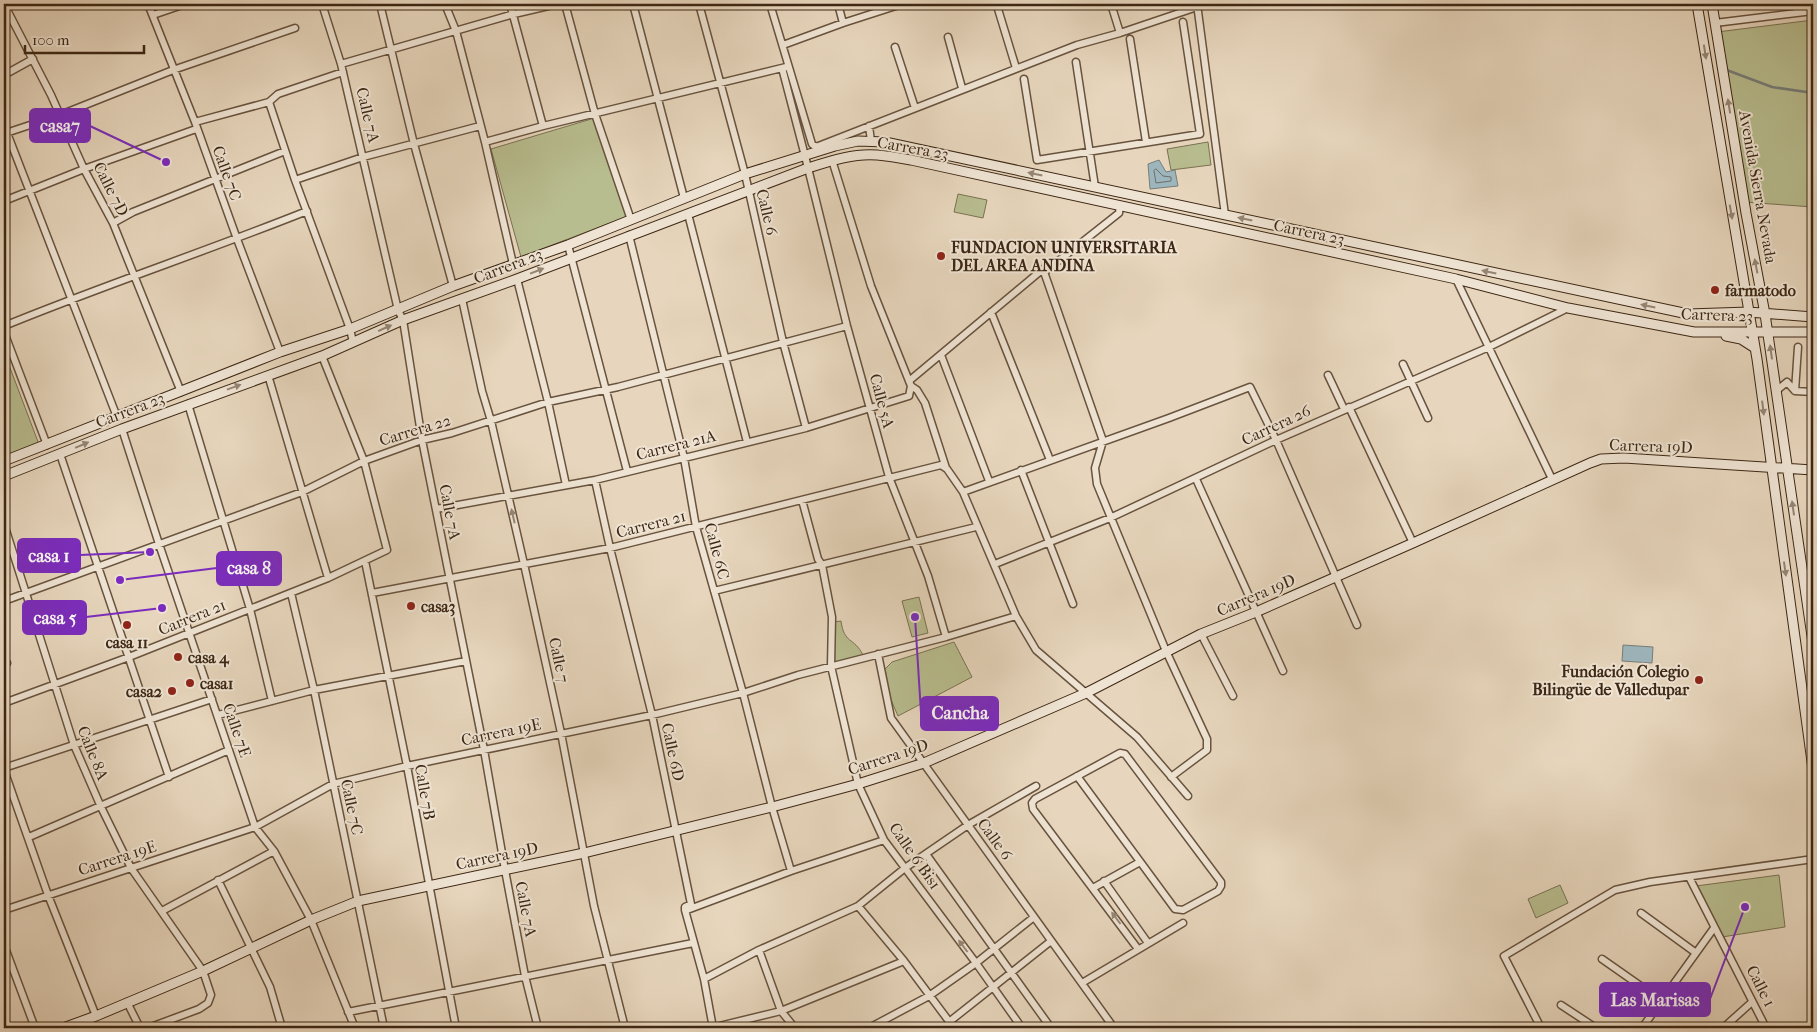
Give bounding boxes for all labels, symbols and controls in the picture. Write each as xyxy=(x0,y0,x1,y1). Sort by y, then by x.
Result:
scale bar xyxy=(25,22,144,54)
text: 100 m xyxy=(32,31,70,49)
one-way arrow xyxy=(1701,44,1709,60)
street label: Calle 7A xyxy=(352,85,384,145)
one-way arrow xyxy=(1724,97,1732,113)
street label: Avenida Sierra Nevada xyxy=(1735,108,1781,266)
callout: casa7 xyxy=(30,109,90,142)
text: casa7 xyxy=(40,116,80,137)
street label: Carrera 23 xyxy=(876,132,950,164)
street label: Calle 7C xyxy=(208,143,246,203)
street label: Calle 7D xyxy=(89,159,133,219)
one-way arrow xyxy=(1027,170,1042,178)
street label: Calle 6 xyxy=(752,187,782,237)
one-way arrow xyxy=(1727,205,1735,221)
one-way arrow xyxy=(1236,215,1252,223)
street label: Carrera 23 xyxy=(1272,215,1346,249)
place label: FUNDACION UNIVERSITARIA DEL AREA ANDINA xyxy=(950,238,1178,275)
street label: Carrera 23 xyxy=(471,244,545,288)
marker: FUNDACION UNIVERSITARIA DEL AREA ANDINA xyxy=(935,250,947,262)
one-way arrow xyxy=(1751,257,1759,273)
one-way arrow xyxy=(530,267,545,275)
one-way arrow xyxy=(1482,268,1497,276)
place label: farmatodo xyxy=(1724,281,1796,300)
marker: farmatodo xyxy=(1709,284,1721,296)
one-way arrow xyxy=(1640,301,1656,309)
street label: Carrera 23 xyxy=(1681,304,1753,326)
one-way arrow xyxy=(378,324,392,332)
one-way arrow xyxy=(1766,344,1774,360)
street label: Calle 5A xyxy=(866,372,899,431)
one-way arrow xyxy=(226,383,241,390)
street label: Carrera 23 xyxy=(93,388,167,432)
one-way arrow xyxy=(1759,400,1767,416)
street label: Carrera 26 xyxy=(1238,401,1314,449)
street label: Carrera 22 xyxy=(377,410,453,450)
street label: Carrera 21A xyxy=(634,426,718,464)
street label: Carrera 19D xyxy=(1609,435,1693,457)
one-way arrow xyxy=(75,441,90,449)
street label: Calle 7A xyxy=(435,483,465,542)
one-way arrow xyxy=(1789,500,1797,516)
street label: Carrera 21 xyxy=(614,506,688,542)
one-way arrow xyxy=(509,509,517,524)
street label: Calle 6C xyxy=(700,521,734,581)
callout: casa 1 xyxy=(18,539,80,572)
text: casa 1 xyxy=(28,546,70,567)
callout: casa 8 xyxy=(217,552,281,585)
text: casa 8 xyxy=(227,558,271,579)
one-way arrow xyxy=(1781,561,1789,577)
street label: Carrera 19D xyxy=(1214,570,1298,620)
street label: Carrera 21 xyxy=(155,595,229,639)
place label: casa3 xyxy=(421,597,455,617)
marker: casa3 xyxy=(405,600,417,612)
callout: casa 5 xyxy=(23,601,86,634)
text: casa 5 xyxy=(34,608,77,629)
marker: casa 11 xyxy=(121,619,133,631)
place label: casa 11 xyxy=(106,633,149,652)
street label: Calle 7 xyxy=(545,636,573,685)
place label: casa 4 xyxy=(188,648,230,668)
marker: casa 4 xyxy=(172,651,184,663)
place label: Fundación Colegio Bilingüe de Valledupar xyxy=(1532,662,1690,700)
place label: casa1 xyxy=(200,674,234,693)
marker: Fundación Colegio Bilingüe de Valledupar xyxy=(1693,674,1705,686)
marker: casa1 xyxy=(184,677,196,689)
place label: casa2 xyxy=(126,682,162,701)
marker: casa2 xyxy=(166,685,178,697)
callout: Cancha xyxy=(921,697,998,730)
street label: Calle 7E xyxy=(219,701,255,760)
text: Cancha xyxy=(931,703,989,724)
street label: Carrera 19E xyxy=(459,714,543,750)
street label: Calle 6D xyxy=(658,721,688,783)
street label: Calle 8A xyxy=(74,723,113,783)
street label: Carrera 19D xyxy=(845,735,931,779)
street label: Calle 7B xyxy=(411,763,439,821)
street label: Calle 7C xyxy=(337,777,367,837)
street label: Calle 6 xyxy=(974,814,1017,864)
street label: Calle 6 Bis1 xyxy=(885,819,945,893)
street label: Carrera 19E xyxy=(75,836,159,880)
street label: Carrera 19D xyxy=(454,838,540,874)
street label: Calle 7A xyxy=(511,880,541,939)
one-way arrow xyxy=(1111,911,1121,925)
one-way arrow xyxy=(958,939,968,953)
street label: Calle 1 xyxy=(1743,962,1779,1010)
callout: Las Marisas xyxy=(1600,983,1710,1016)
text: Las Marisas xyxy=(1610,990,1700,1011)

